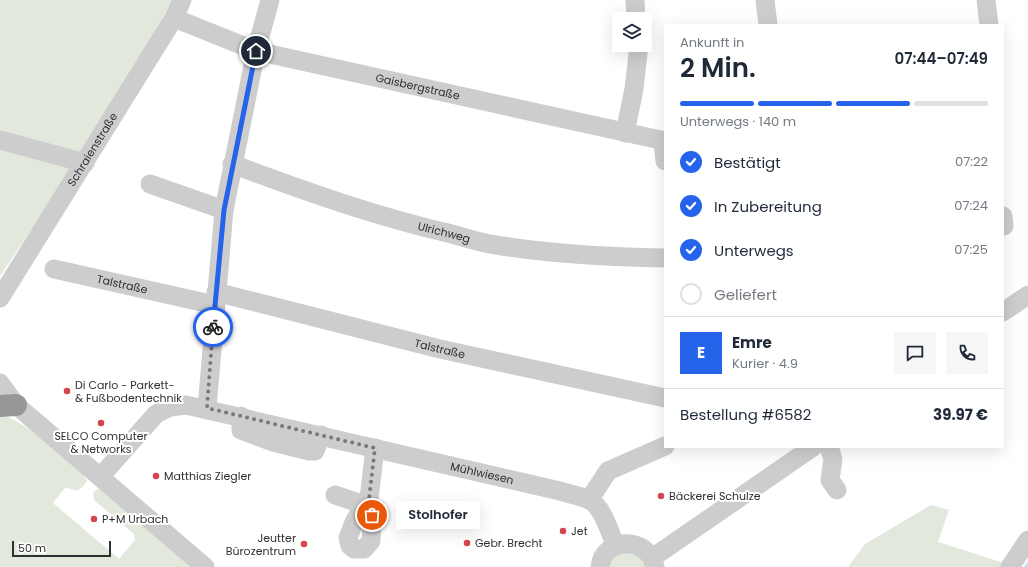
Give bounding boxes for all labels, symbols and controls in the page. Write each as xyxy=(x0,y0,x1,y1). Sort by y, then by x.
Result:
map controls xyxy=(612,12,652,52)
button: layers xyxy=(612,12,652,52)
text: Ankunft in xyxy=(680,33,744,52)
pin xyxy=(239,34,273,68)
icon: home xyxy=(245,40,267,62)
text: 07:44–07:49 xyxy=(895,48,988,69)
text: 2 Min. xyxy=(680,50,756,86)
street label: Gaisbergstraße xyxy=(374,70,462,104)
street label: Schraienstraße xyxy=(63,109,121,189)
text: Unterwegs · 140 m xyxy=(680,112,796,131)
icon: check xyxy=(680,151,702,173)
text: Bestätigt xyxy=(714,152,781,173)
text: 07:22 xyxy=(955,152,988,171)
icon: check xyxy=(680,195,702,217)
text: In Zubereitung xyxy=(714,196,822,217)
text: 07:24 xyxy=(954,196,988,215)
street label: Ulrichweg xyxy=(416,218,472,247)
icon: check xyxy=(680,239,702,261)
text: Unterwegs xyxy=(714,240,794,261)
text: 07:25 xyxy=(954,240,988,259)
street label: Talstraße xyxy=(95,271,149,298)
text: Geliefert xyxy=(714,284,777,305)
courier xyxy=(193,307,233,347)
icon: bike xyxy=(202,316,224,338)
text: Emre xyxy=(732,332,772,353)
button: chat xyxy=(894,332,936,374)
button: phone xyxy=(946,332,988,374)
street label: Talstraße xyxy=(413,335,467,362)
text: E xyxy=(697,342,705,363)
text: Kurier · 4.9 xyxy=(732,354,798,373)
place label: Di Carlo - Parkett- & Fußbodentechnik xyxy=(75,377,182,406)
marker: Di Carlo - Parkett- & Fußbodentechnik xyxy=(62,386,72,396)
text: Bestellung #6582 xyxy=(680,404,811,425)
text: 39.97 € xyxy=(933,404,988,425)
marker: SELCO Computer & Networks xyxy=(96,418,106,428)
place label: SELCO Computer & Networks xyxy=(54,428,148,457)
street label: Mühlwiesen xyxy=(449,458,515,488)
place label: Matthias Ziegler xyxy=(164,468,251,484)
marker: Matthias Ziegler xyxy=(151,471,161,481)
place label: Bäckerei Schulze xyxy=(669,488,761,504)
marker: Bäckerei Schulze xyxy=(656,491,666,501)
pin xyxy=(355,498,389,532)
callout: Stolhofer xyxy=(396,501,480,529)
icon: bag xyxy=(361,504,383,526)
text: Stolhofer xyxy=(408,505,468,524)
place label: P+M Urbach xyxy=(102,511,168,527)
marker: P+M Urbach xyxy=(89,514,99,524)
place label: Jet xyxy=(571,523,588,539)
marker: Jet xyxy=(558,526,568,536)
place label: Jeutter Bürozentrum xyxy=(226,530,296,559)
place label: Gebr. Brecht xyxy=(475,535,543,551)
marker: Gebr. Brecht xyxy=(462,538,472,548)
scale bar xyxy=(12,539,111,558)
marker: Jeutter Bürozentrum xyxy=(299,539,309,549)
text: 50 m xyxy=(18,540,46,556)

